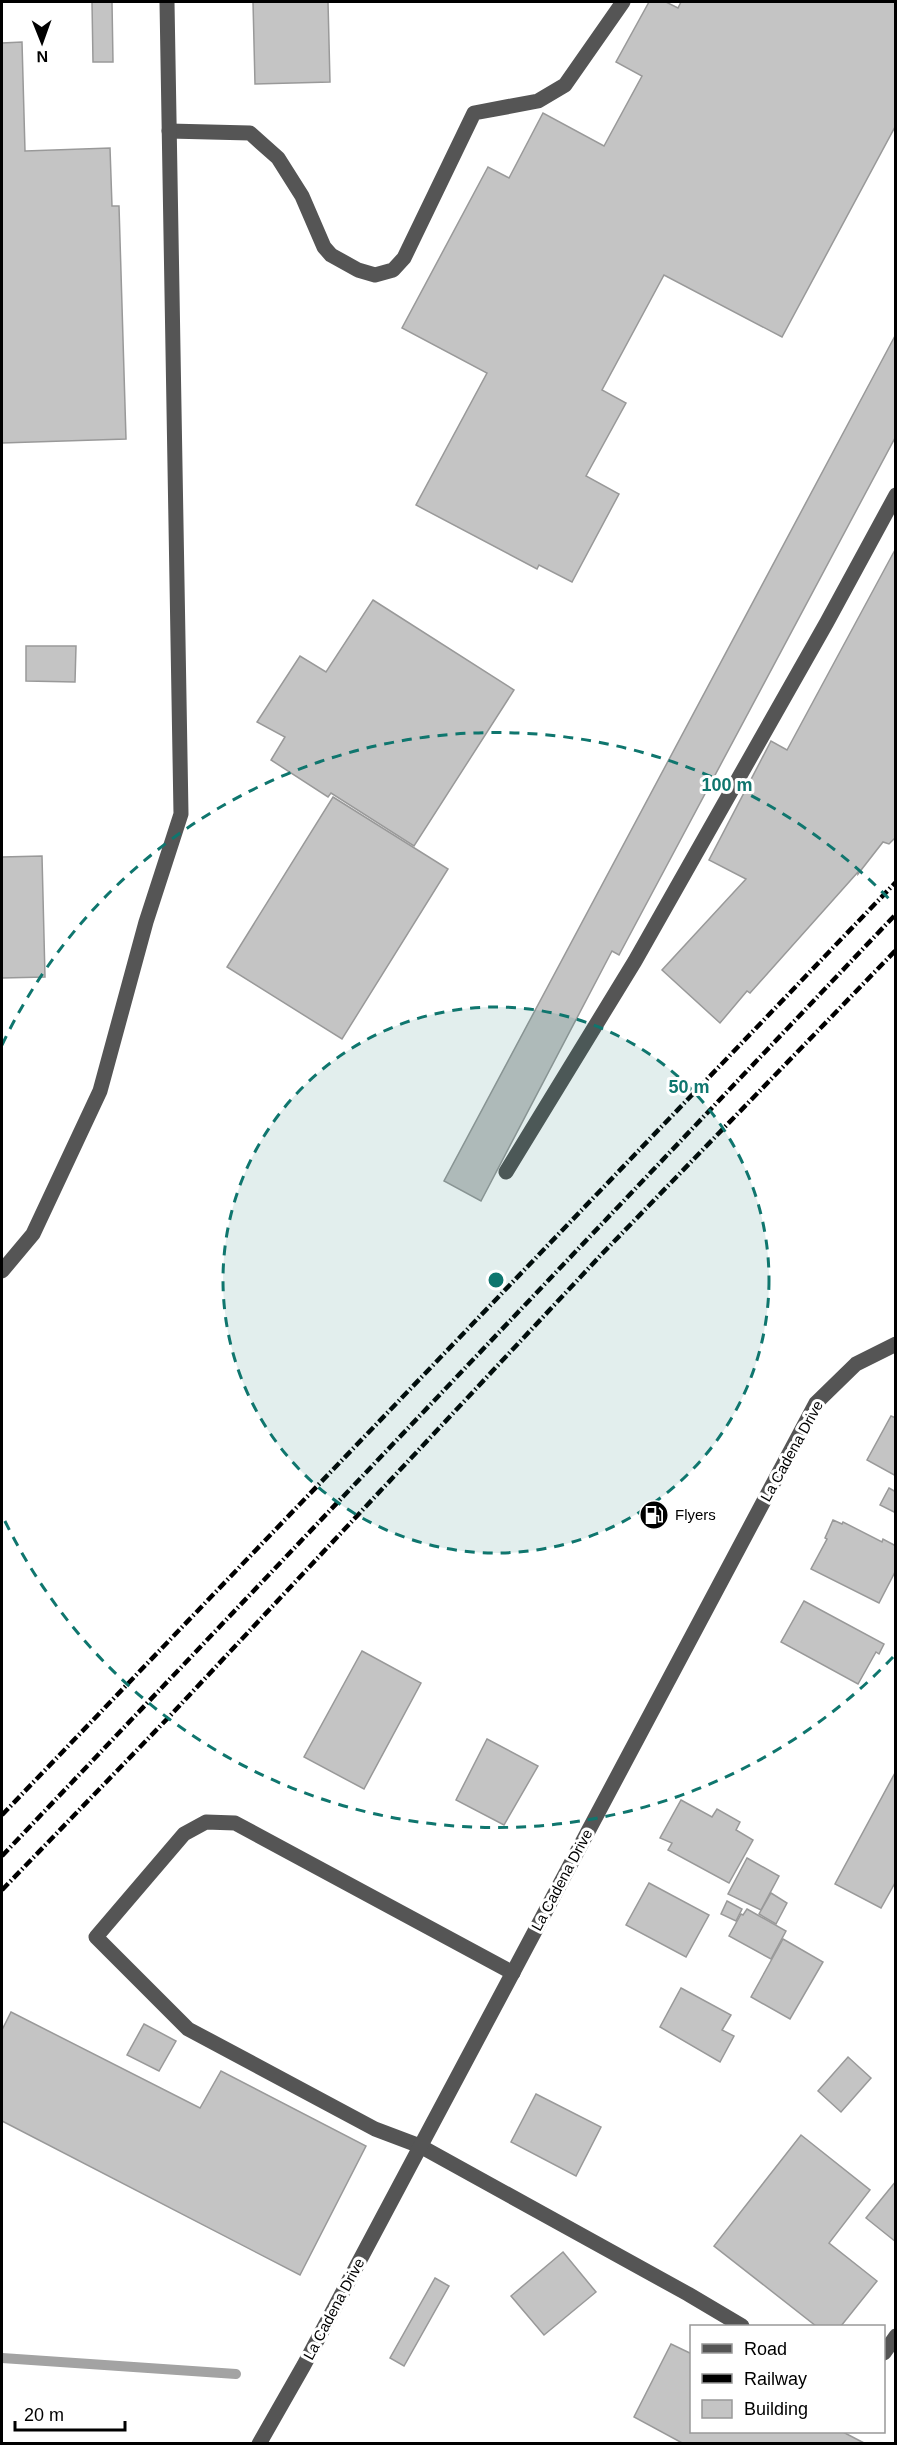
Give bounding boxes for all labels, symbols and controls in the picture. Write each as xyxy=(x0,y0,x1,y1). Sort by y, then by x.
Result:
north arrow xyxy=(12,12,72,72)
text: N xyxy=(36,48,48,65)
text: 100 m xyxy=(701,775,753,795)
text: 50 m xyxy=(668,1077,710,1097)
centre of rings xyxy=(486,1270,506,1290)
street label: La Cadena Drive xyxy=(757,1397,826,1504)
fuel station icon: Flyers xyxy=(638,1499,670,1531)
place label: Flyers xyxy=(675,1506,716,1523)
street label: La Cadena Drive xyxy=(528,1826,595,1933)
street label: La Cadena Drive xyxy=(300,2255,367,2362)
legend xyxy=(690,2325,885,2433)
text: Road xyxy=(744,2339,787,2359)
text: Railway xyxy=(744,2369,807,2389)
scale bar xyxy=(15,2394,124,2432)
text: Building xyxy=(744,2399,808,2419)
text: 20 m xyxy=(24,2405,64,2425)

